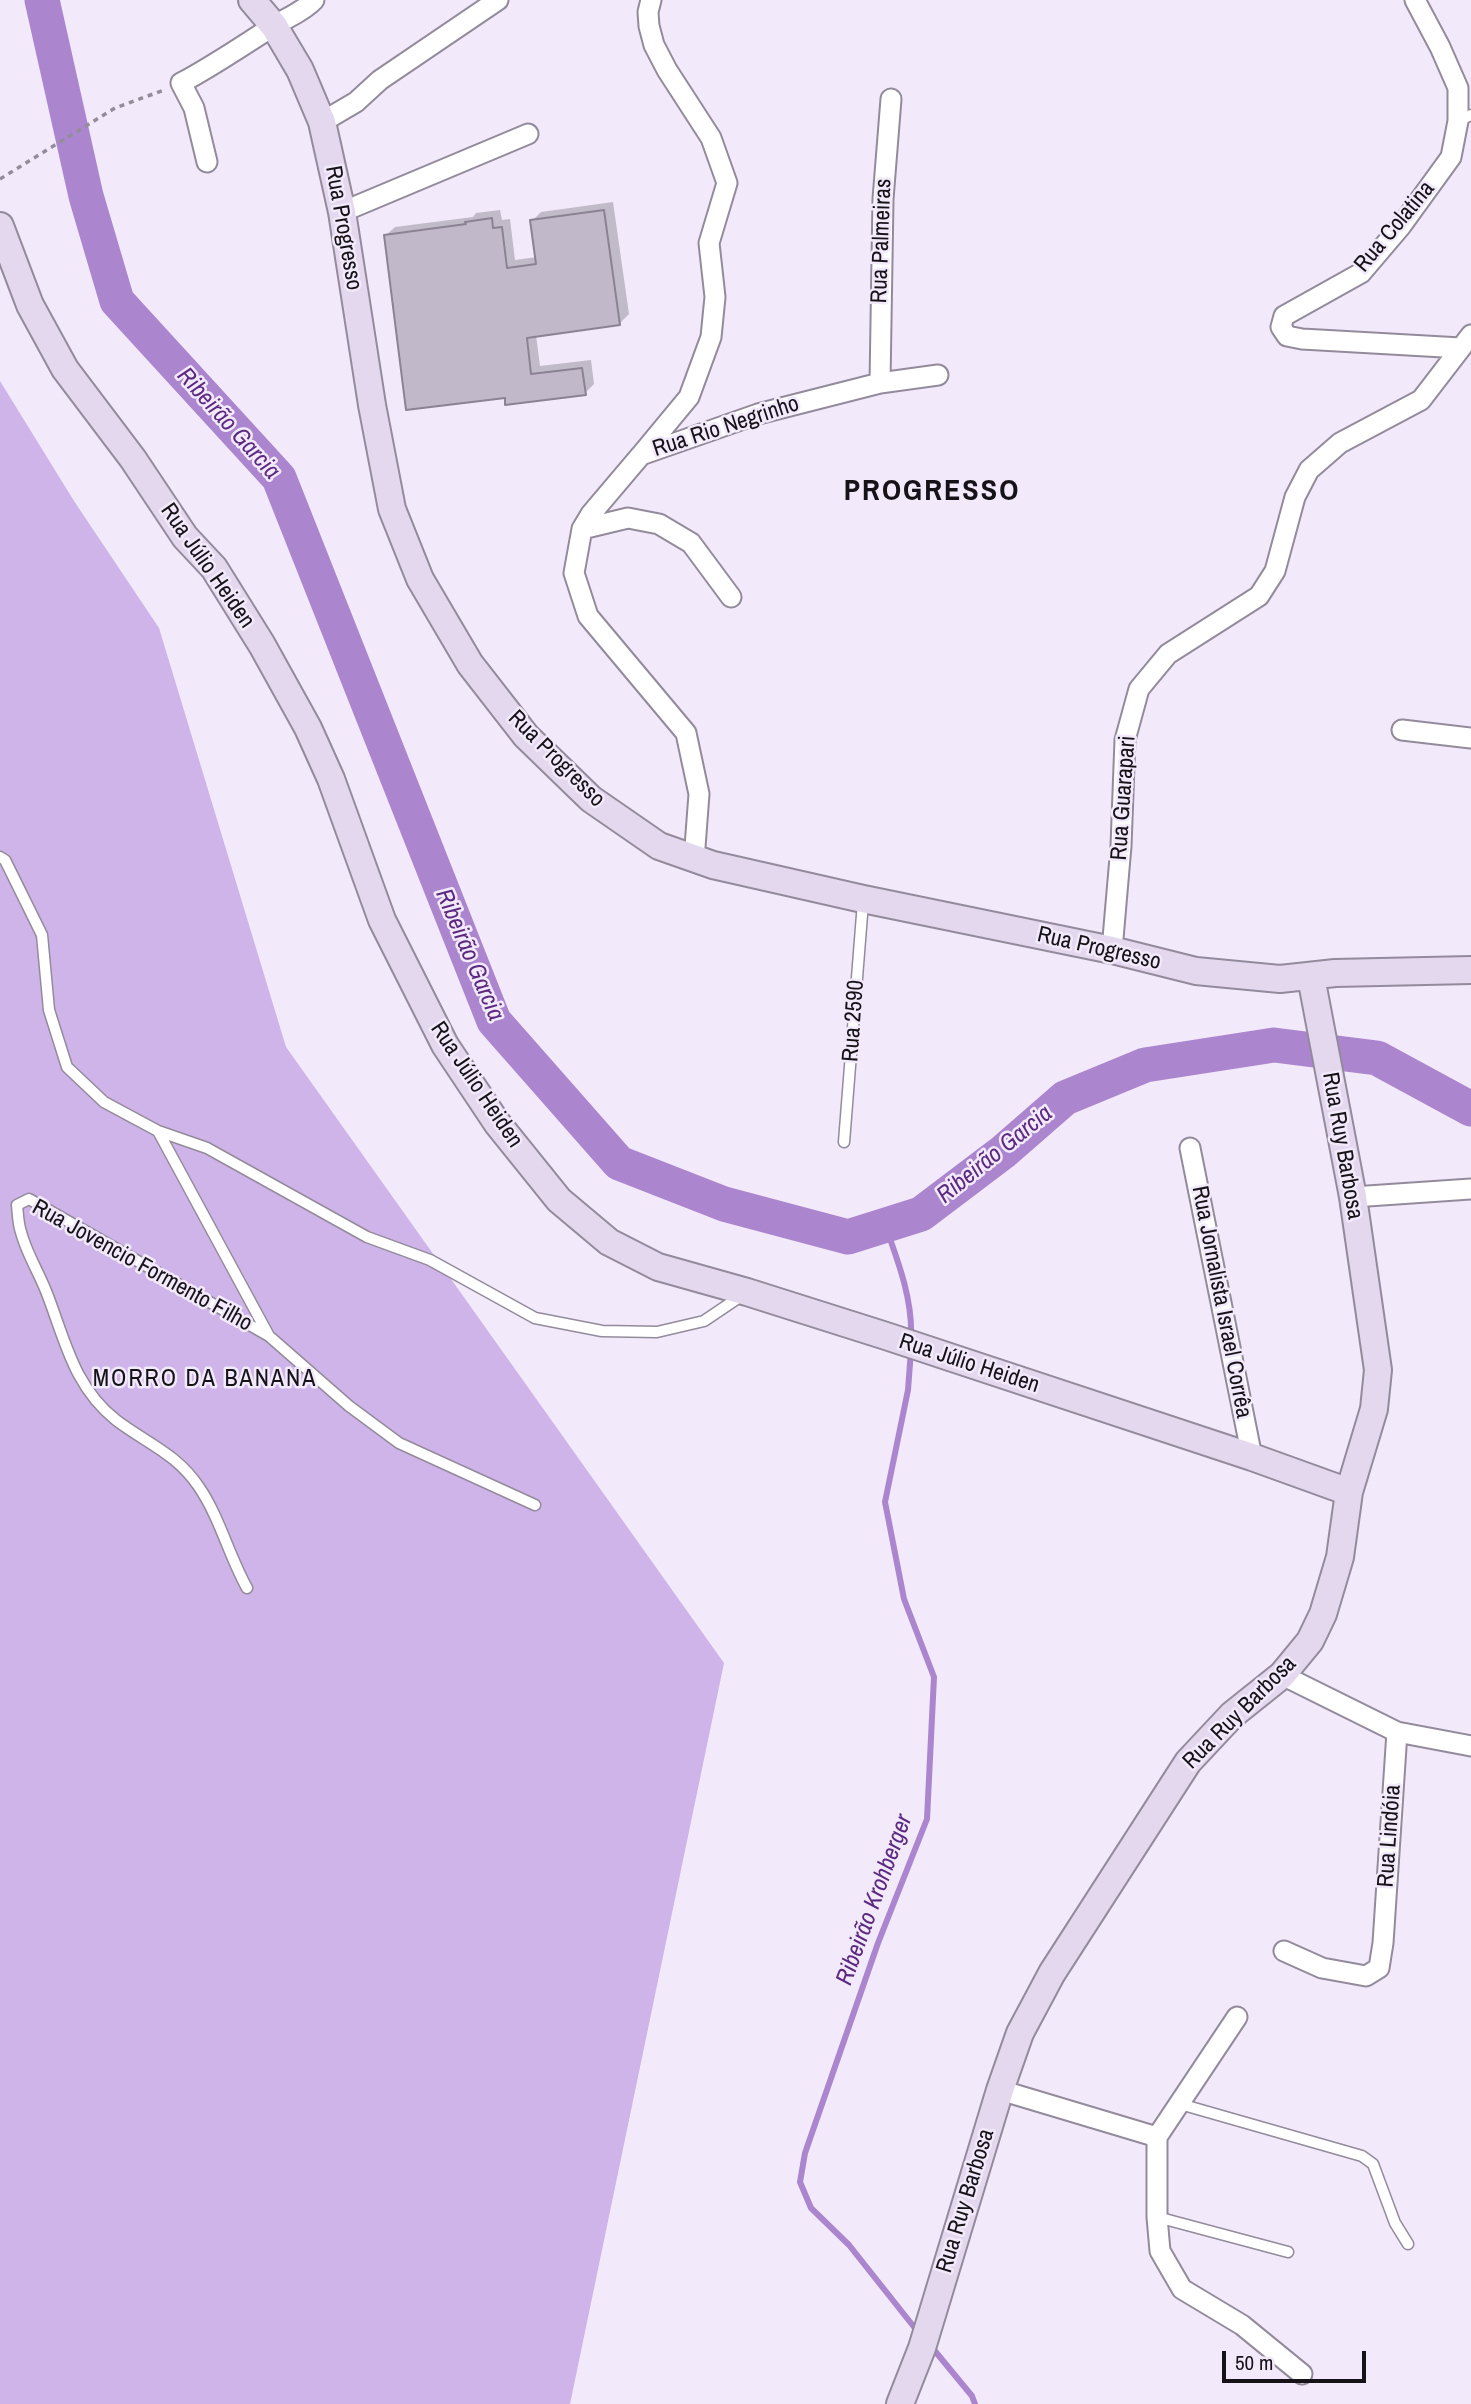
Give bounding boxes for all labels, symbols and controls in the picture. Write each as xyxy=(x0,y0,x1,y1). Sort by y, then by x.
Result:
street label: Rua Progresso xyxy=(318,164,368,292)
street label: Rua Colatina xyxy=(1349,176,1441,278)
street label: Rua Palmeiras xyxy=(866,178,898,304)
water label: Ribeirão Garcia xyxy=(170,362,286,486)
street label: Rua Rio Negrinho xyxy=(649,390,803,464)
district label: PROGRESSO xyxy=(845,474,1019,510)
street label: Rua Júlio Heiden xyxy=(154,498,260,634)
street label: Rua Progresso xyxy=(502,705,610,813)
street label: Rua Guarapari xyxy=(1106,735,1142,861)
water label: Ribeirão Garcia xyxy=(428,885,510,1025)
street label: Rua Progresso xyxy=(1035,921,1163,977)
street label: Rua 2590 xyxy=(837,979,871,1063)
street label: Rua Júlio Heiden xyxy=(424,1017,528,1153)
street label: Rua Ruy Barbosa xyxy=(1315,1070,1369,1222)
water label: Ribeirão Garcia xyxy=(932,1100,1058,1210)
street label: Rua Jornalista Israel Corrêa xyxy=(1185,1184,1257,1420)
street label: Rua Jovencio Formento Filho xyxy=(27,1194,257,1338)
street label: Rua Júlio Heiden xyxy=(895,1328,1043,1400)
district label: MORRO DA BANANA xyxy=(95,1366,315,1394)
street label: Rua Ruy Barbosa xyxy=(1178,1651,1302,1775)
street label: Rua Lindóia xyxy=(1373,1784,1407,1888)
water label: Ribeirão Krohberger xyxy=(831,1811,919,1989)
street label: Rua Ruy Barbosa xyxy=(931,2126,1001,2276)
scale bar xyxy=(1226,2338,1370,2382)
text: 50 m xyxy=(1235,2348,1273,2377)

